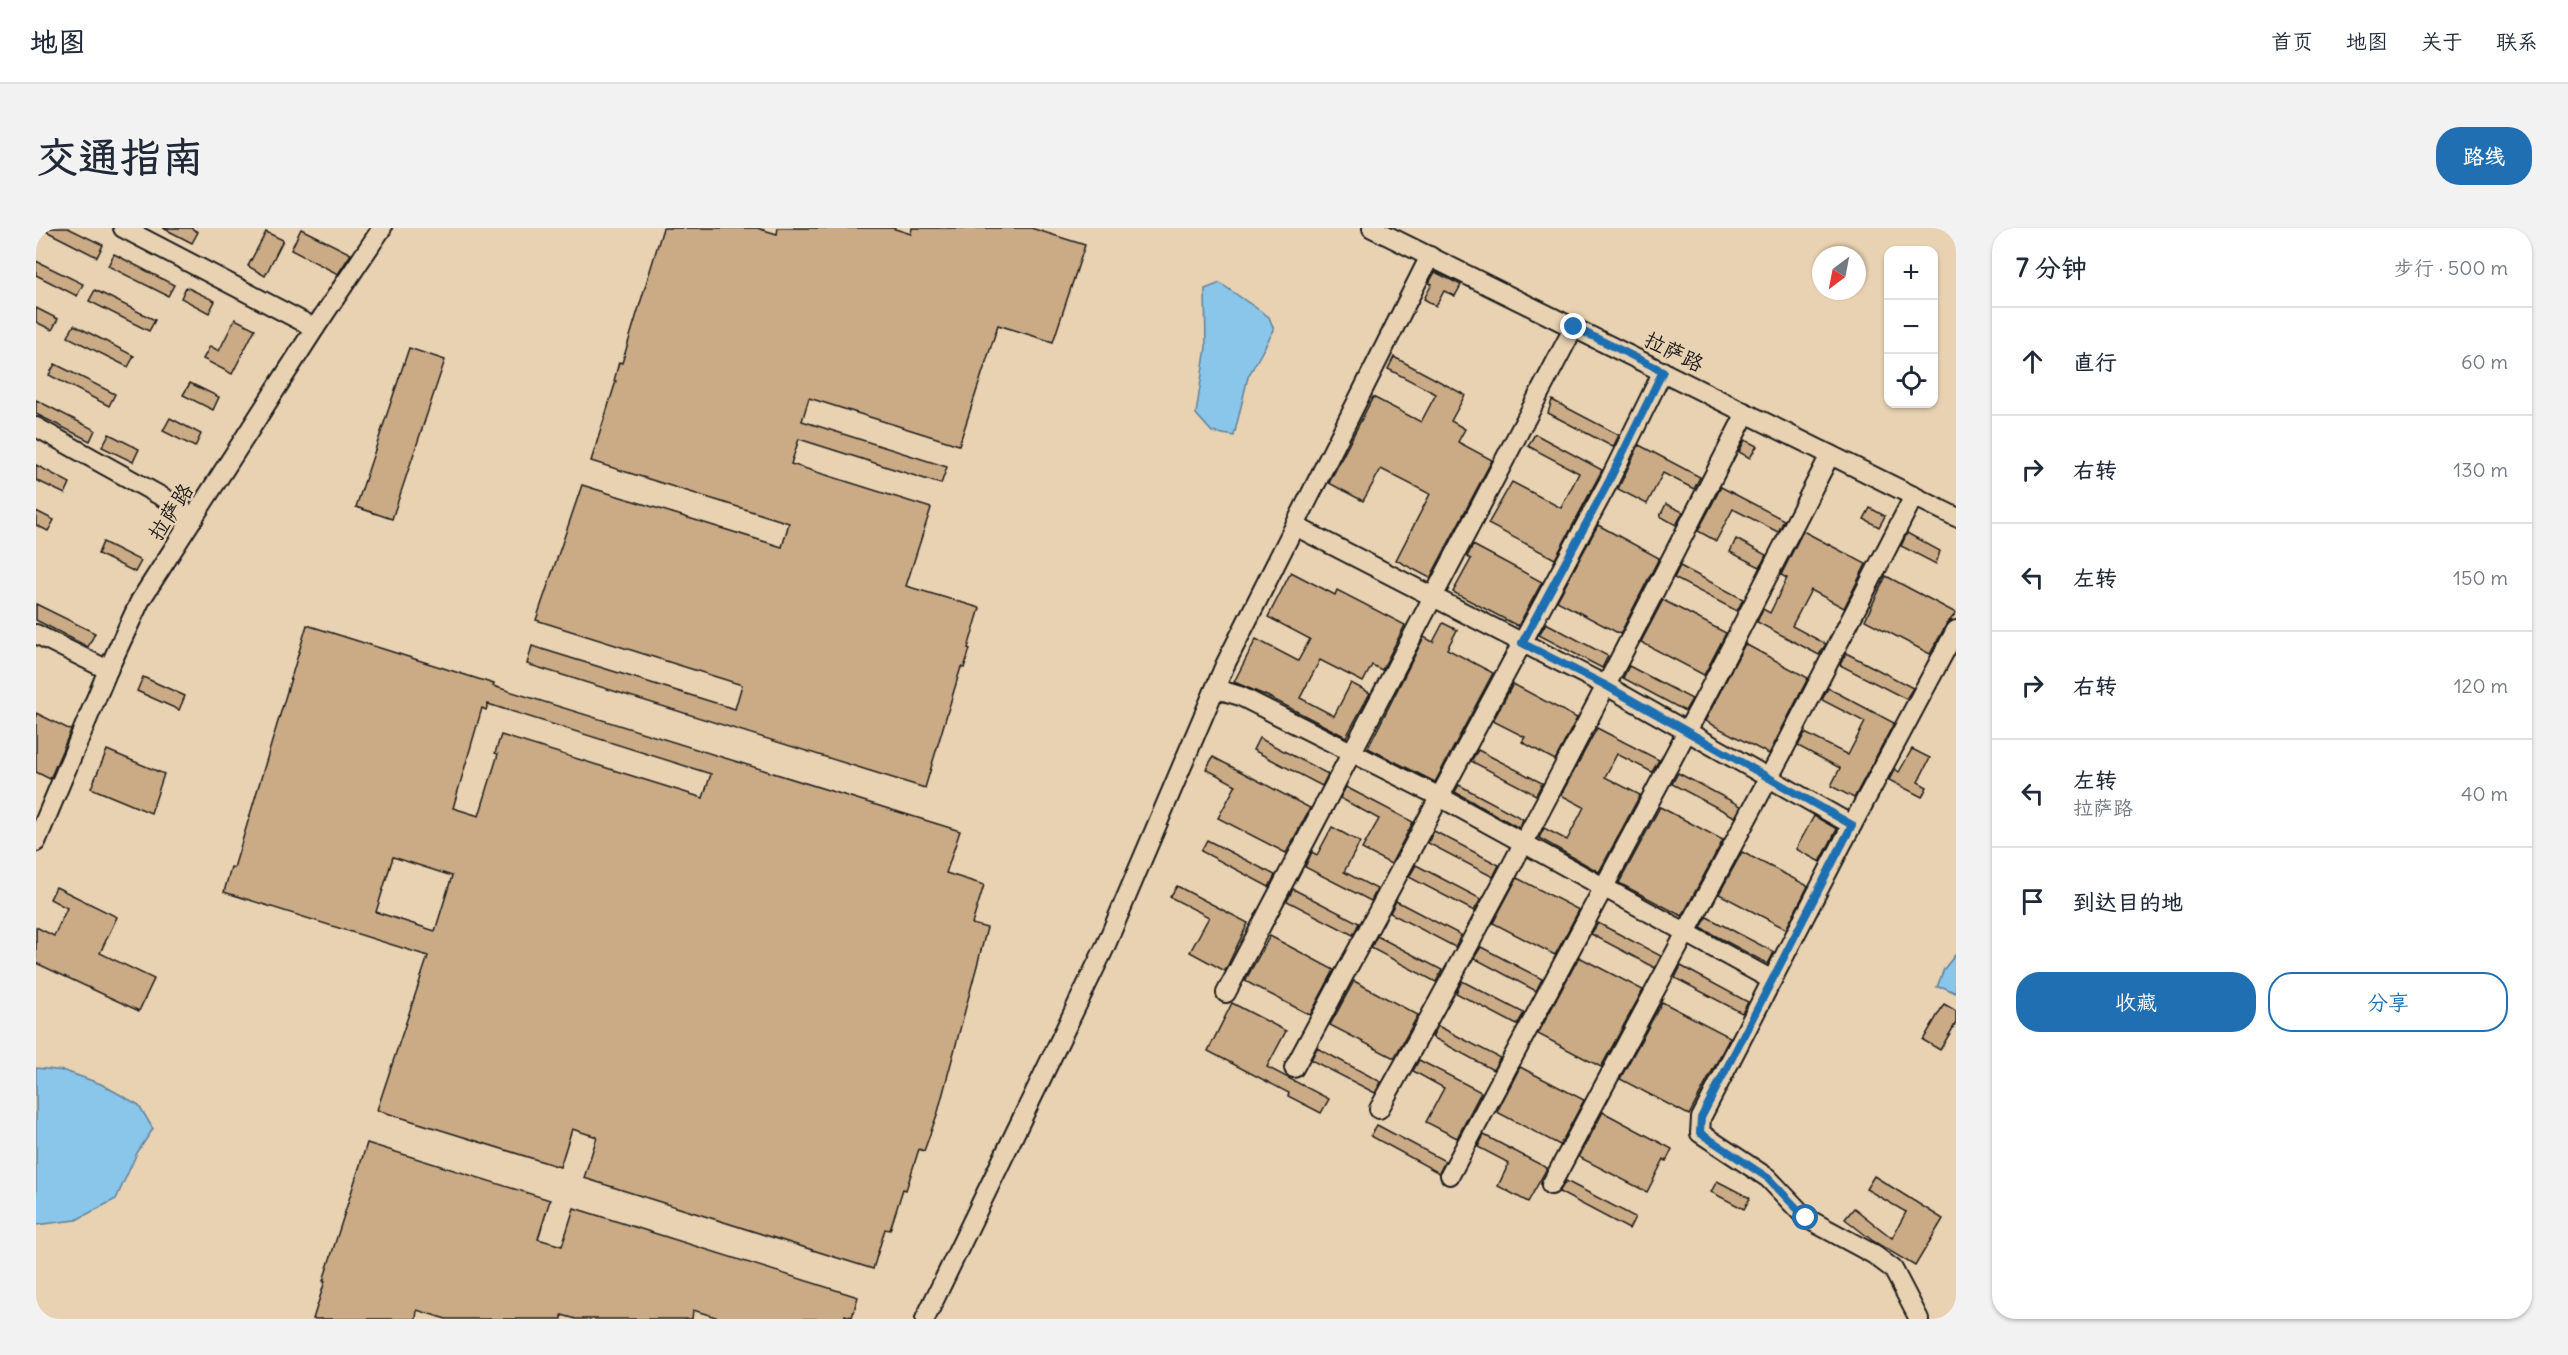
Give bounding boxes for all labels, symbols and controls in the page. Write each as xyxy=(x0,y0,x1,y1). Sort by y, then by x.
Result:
text: 地图 xyxy=(30,24,86,60)
text: 首页 xyxy=(2271,28,2313,55)
text: 地图 xyxy=(2346,28,2388,55)
text: 关于 xyxy=(2421,28,2463,55)
text: 联系 xyxy=(2496,28,2538,55)
button: 路线 xyxy=(2436,127,2532,185)
text: 交通指南 xyxy=(36,131,204,183)
north arrow xyxy=(1812,246,1866,300)
map controls xyxy=(1884,246,1938,408)
button: + xyxy=(1884,246,1938,300)
text: 7 分钟 xyxy=(2016,251,2087,284)
text: 步行 · 500 m xyxy=(2394,255,2508,280)
button: − xyxy=(1884,300,1938,354)
route end xyxy=(1560,313,1586,339)
street label: 拉萨路 xyxy=(1640,326,1708,377)
icon: ahead xyxy=(2016,345,2049,378)
text: 直行 xyxy=(2073,348,2117,376)
text: 60 m xyxy=(2461,349,2508,374)
button: locate xyxy=(1884,354,1938,408)
icon: right xyxy=(2016,453,2049,486)
text: 右转 xyxy=(2073,456,2117,484)
text: 130 m xyxy=(2453,457,2508,482)
street label: 拉萨路 xyxy=(142,478,199,545)
icon: left xyxy=(2016,561,2049,594)
text: 左转 xyxy=(2073,564,2117,592)
text: 150 m xyxy=(2453,565,2508,590)
icon: right xyxy=(2016,669,2049,702)
text: 右转 xyxy=(2073,672,2117,700)
text: 120 m xyxy=(2454,673,2508,698)
text: 左转 xyxy=(2073,766,2117,794)
icon: left xyxy=(2016,777,2049,810)
text: 40 m xyxy=(2461,781,2508,806)
text: 拉萨路 xyxy=(2073,795,2133,820)
icon: arrive xyxy=(2016,885,2049,918)
text: 到达目的地 xyxy=(2073,888,2183,916)
button: 收藏 xyxy=(2016,972,2256,1032)
button: 分享 xyxy=(2268,972,2508,1032)
route start xyxy=(1792,1204,1818,1230)

